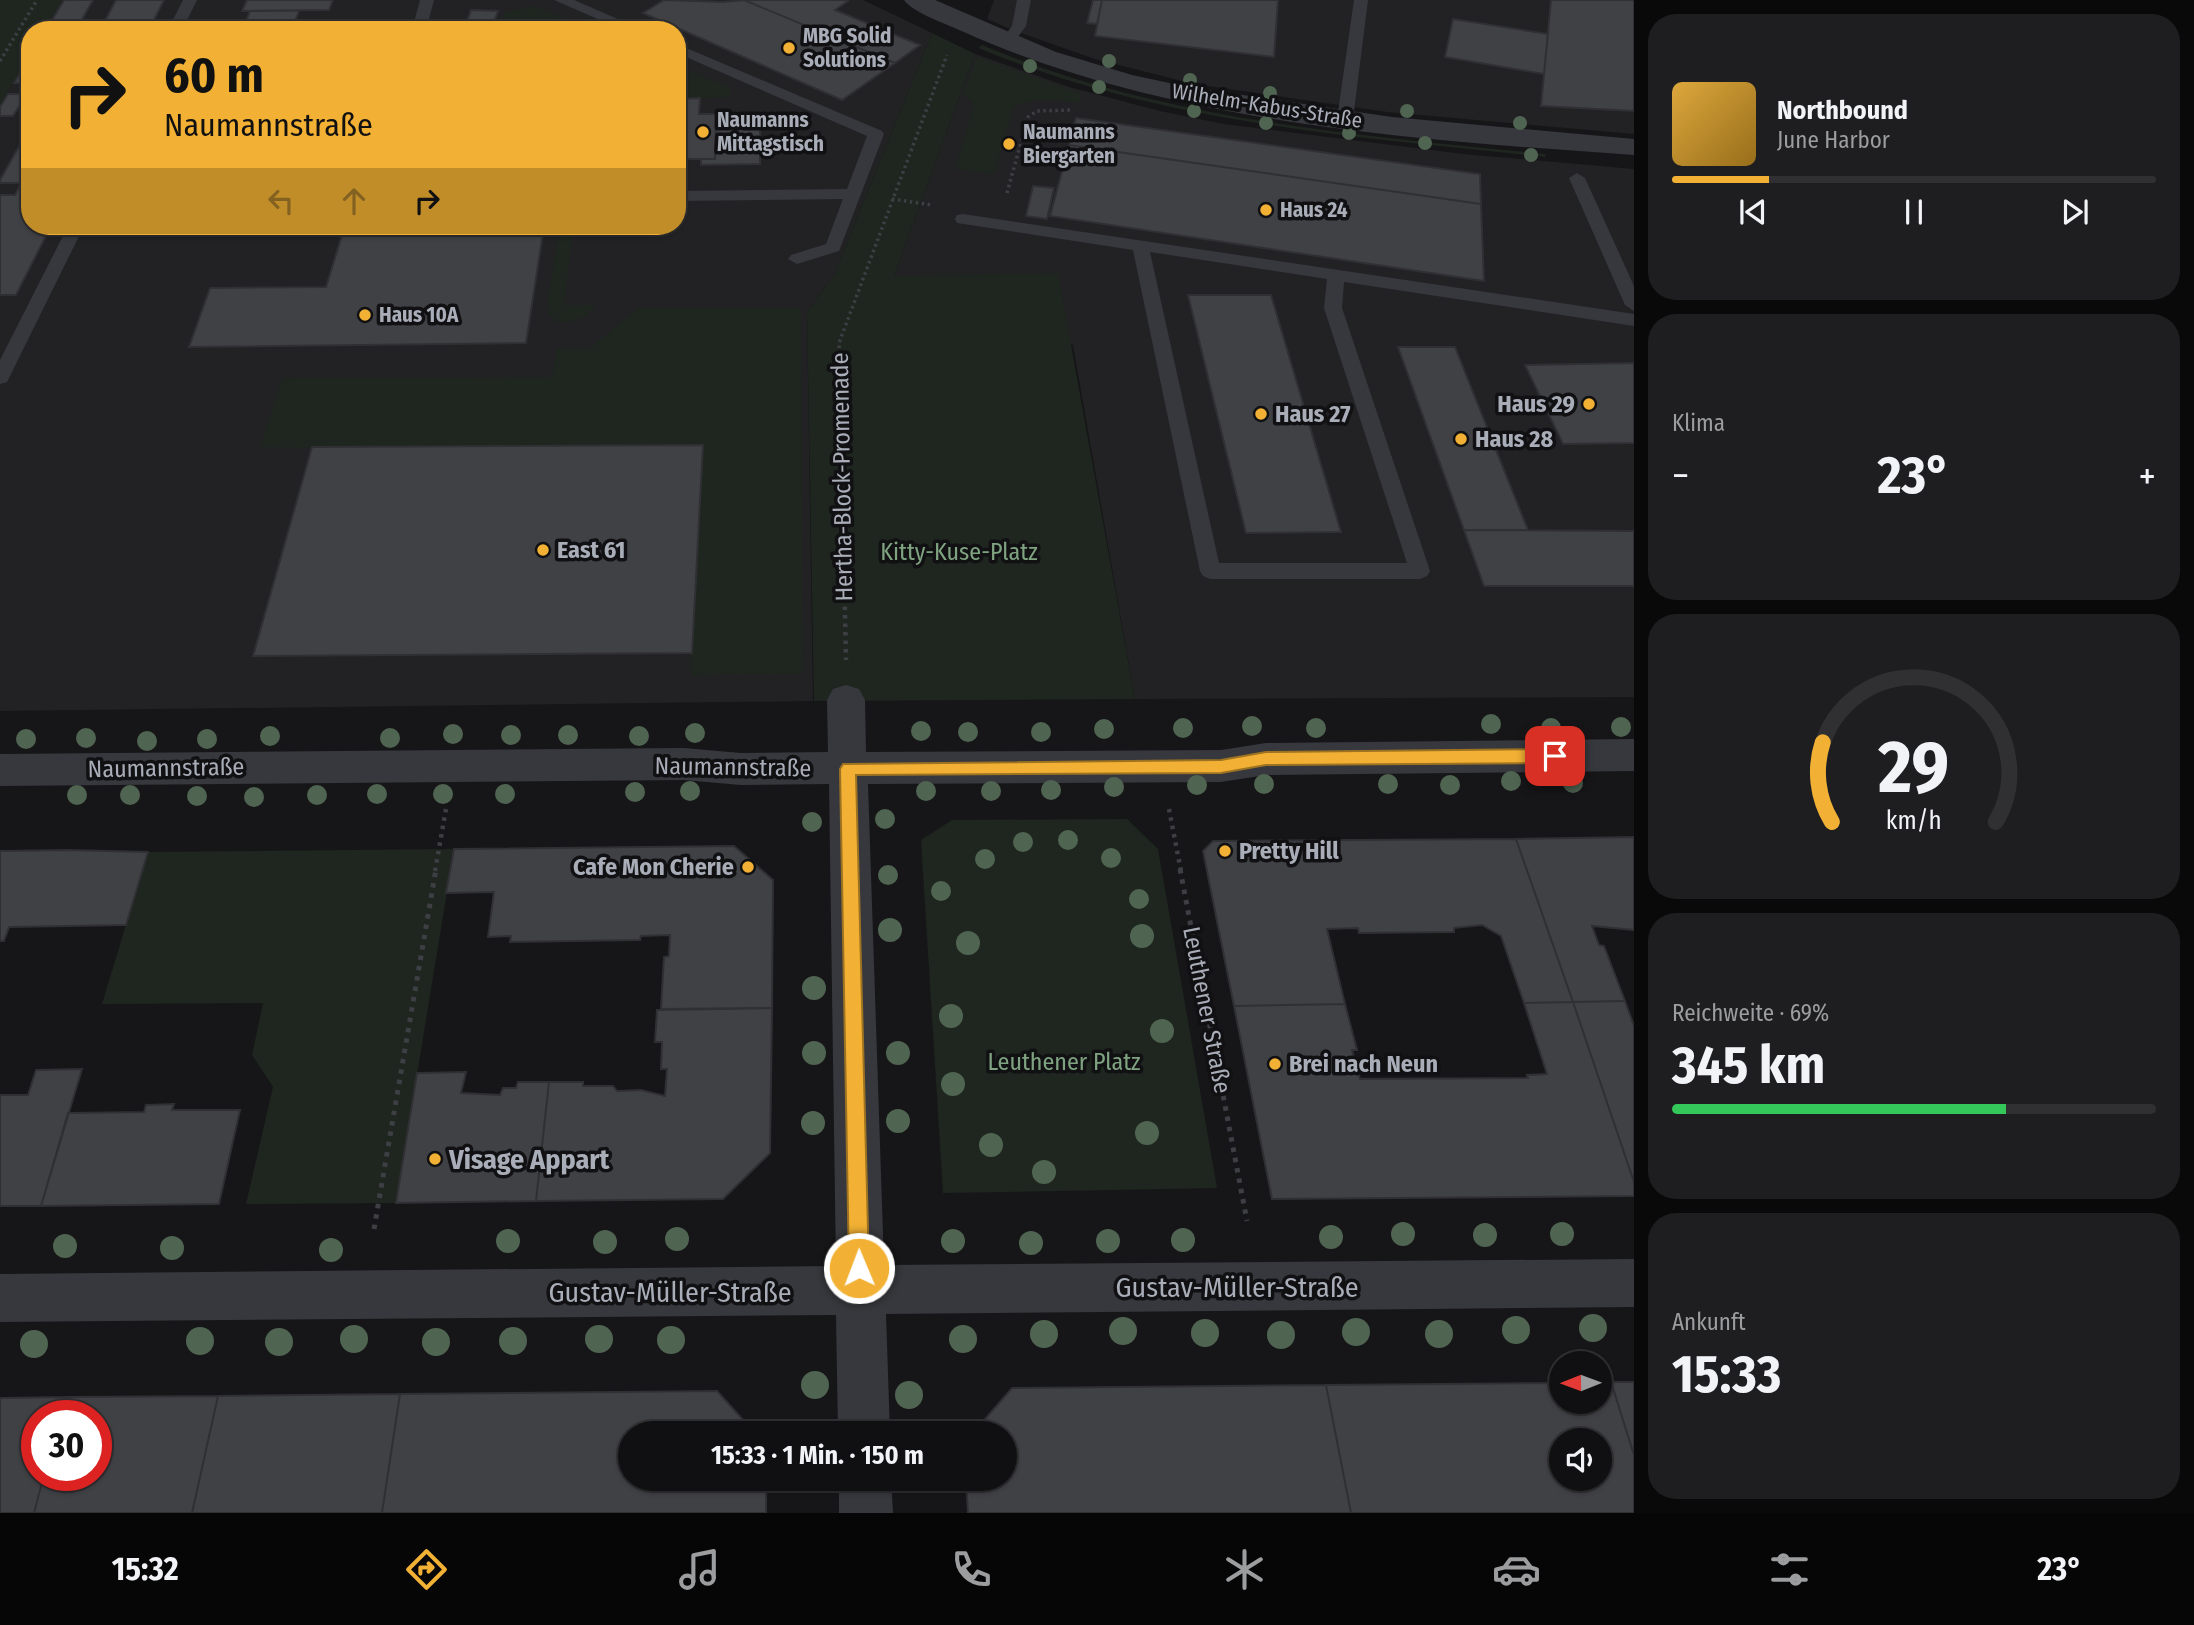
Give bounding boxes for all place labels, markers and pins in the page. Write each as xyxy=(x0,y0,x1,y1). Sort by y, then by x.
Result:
place label: MBG Solid Solutions xyxy=(803,23,891,73)
marker: MBG Solid Solutions xyxy=(781,40,797,56)
place label: Naumanns Mittagstisch xyxy=(717,107,824,157)
place label: Naumanns Biergarten xyxy=(1023,119,1115,169)
marker: Naumanns Mittagstisch xyxy=(695,124,711,140)
marker: Naumanns Biergarten xyxy=(1001,136,1017,152)
place label: Haus 24 xyxy=(1280,197,1348,223)
marker: Haus 24 xyxy=(1258,202,1274,218)
place label: Haus 10A xyxy=(379,302,459,328)
marker: Haus 10A xyxy=(357,307,373,323)
place label: Haus 29 xyxy=(1497,390,1575,418)
marker: Haus 29 xyxy=(1581,396,1597,412)
place label: Haus 27 xyxy=(1275,400,1351,428)
marker: Haus 27 xyxy=(1253,406,1269,422)
place label: Haus 28 xyxy=(1475,425,1553,453)
marker: Haus 28 xyxy=(1453,431,1469,447)
place label: East 61 xyxy=(557,536,625,564)
marker: East 61 xyxy=(535,542,551,558)
pin xyxy=(1525,726,1585,786)
place label: Pretty Hill xyxy=(1239,837,1339,865)
marker: Pretty Hill xyxy=(1217,843,1233,859)
place label: Cafe Mon Cherie xyxy=(573,853,734,881)
marker: Cafe Mon Cherie xyxy=(740,859,756,875)
place label: Brei nach Neun xyxy=(1289,1050,1438,1078)
marker: Brei nach Neun xyxy=(1267,1056,1283,1072)
place label: Visage Appart xyxy=(448,1143,611,1176)
marker: Visage Appart xyxy=(427,1151,443,1167)

